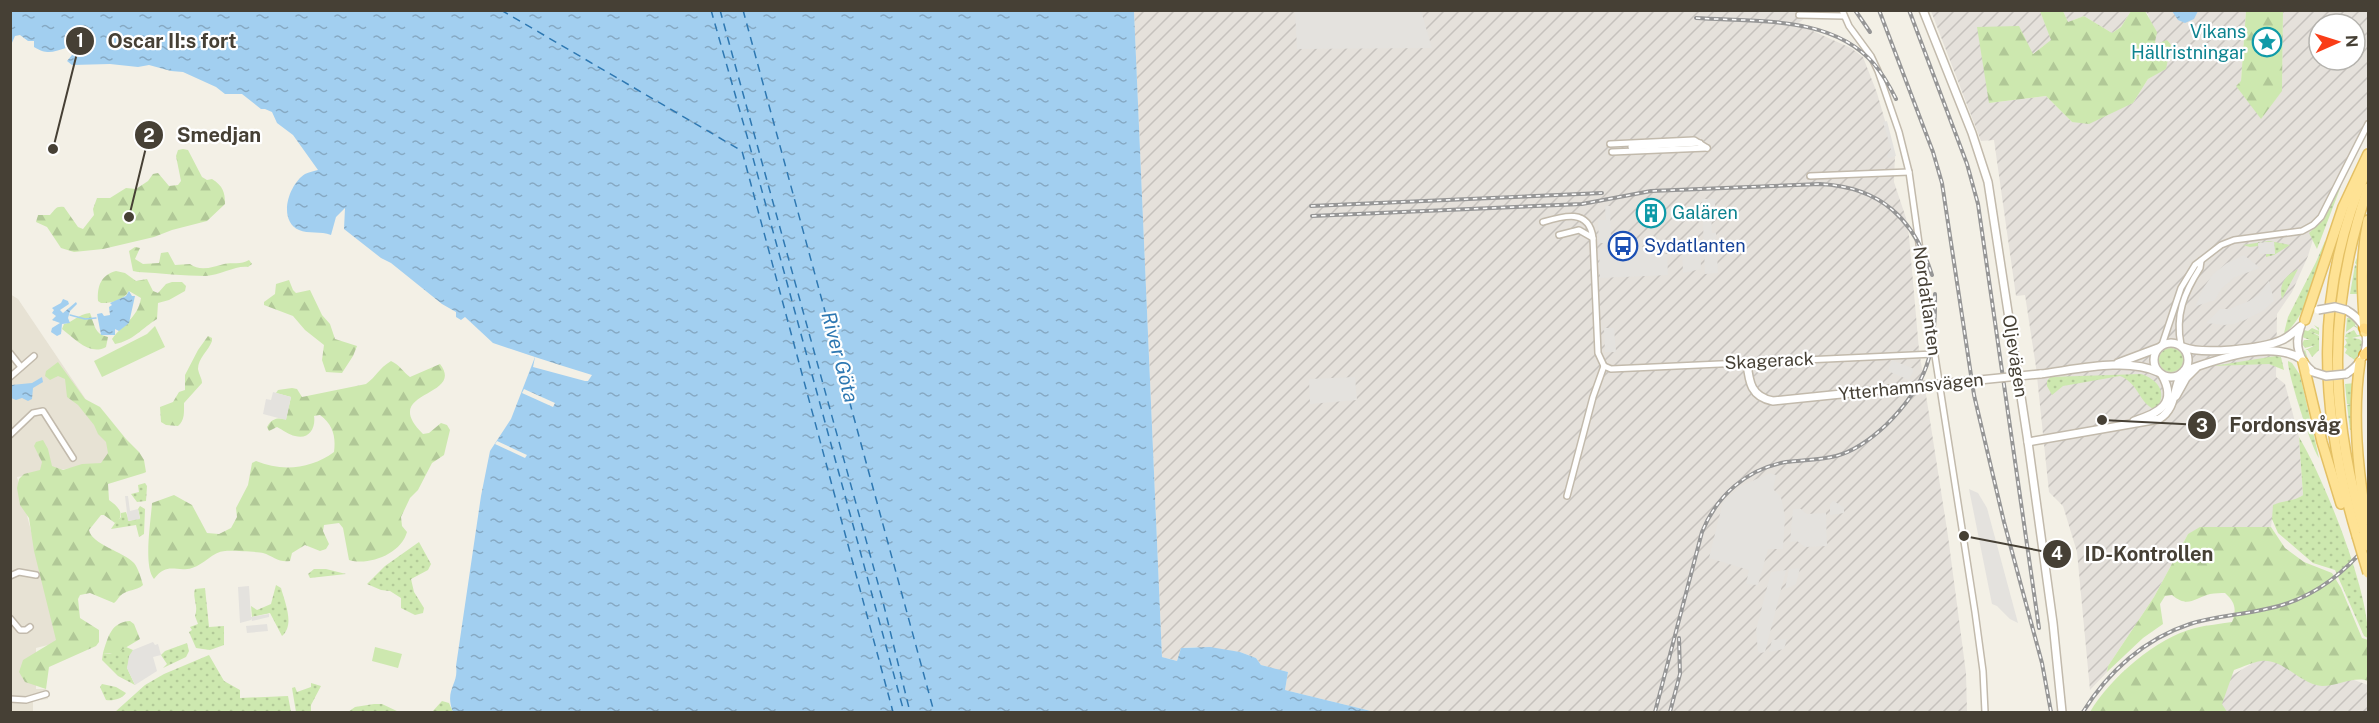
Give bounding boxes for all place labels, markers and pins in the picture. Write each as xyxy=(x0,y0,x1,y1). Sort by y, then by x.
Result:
place label: Vikans Hällristningar xyxy=(2131,21,2246,63)
callout: Oscar II:s fort xyxy=(65,22,249,60)
place icon: Vikans Hällristningar xyxy=(2251,26,2283,58)
callout: Smedjan xyxy=(134,116,273,154)
building icon: Galären xyxy=(1635,197,1667,229)
place label: Galären xyxy=(1672,202,1738,223)
bus stop icon: Sydatlanten xyxy=(1607,230,1639,262)
place label: Sydatlanten xyxy=(1644,235,1746,256)
callout: Fordonsvåg xyxy=(2187,406,2352,444)
callout: ID-Kontrollen xyxy=(2042,535,2225,573)

